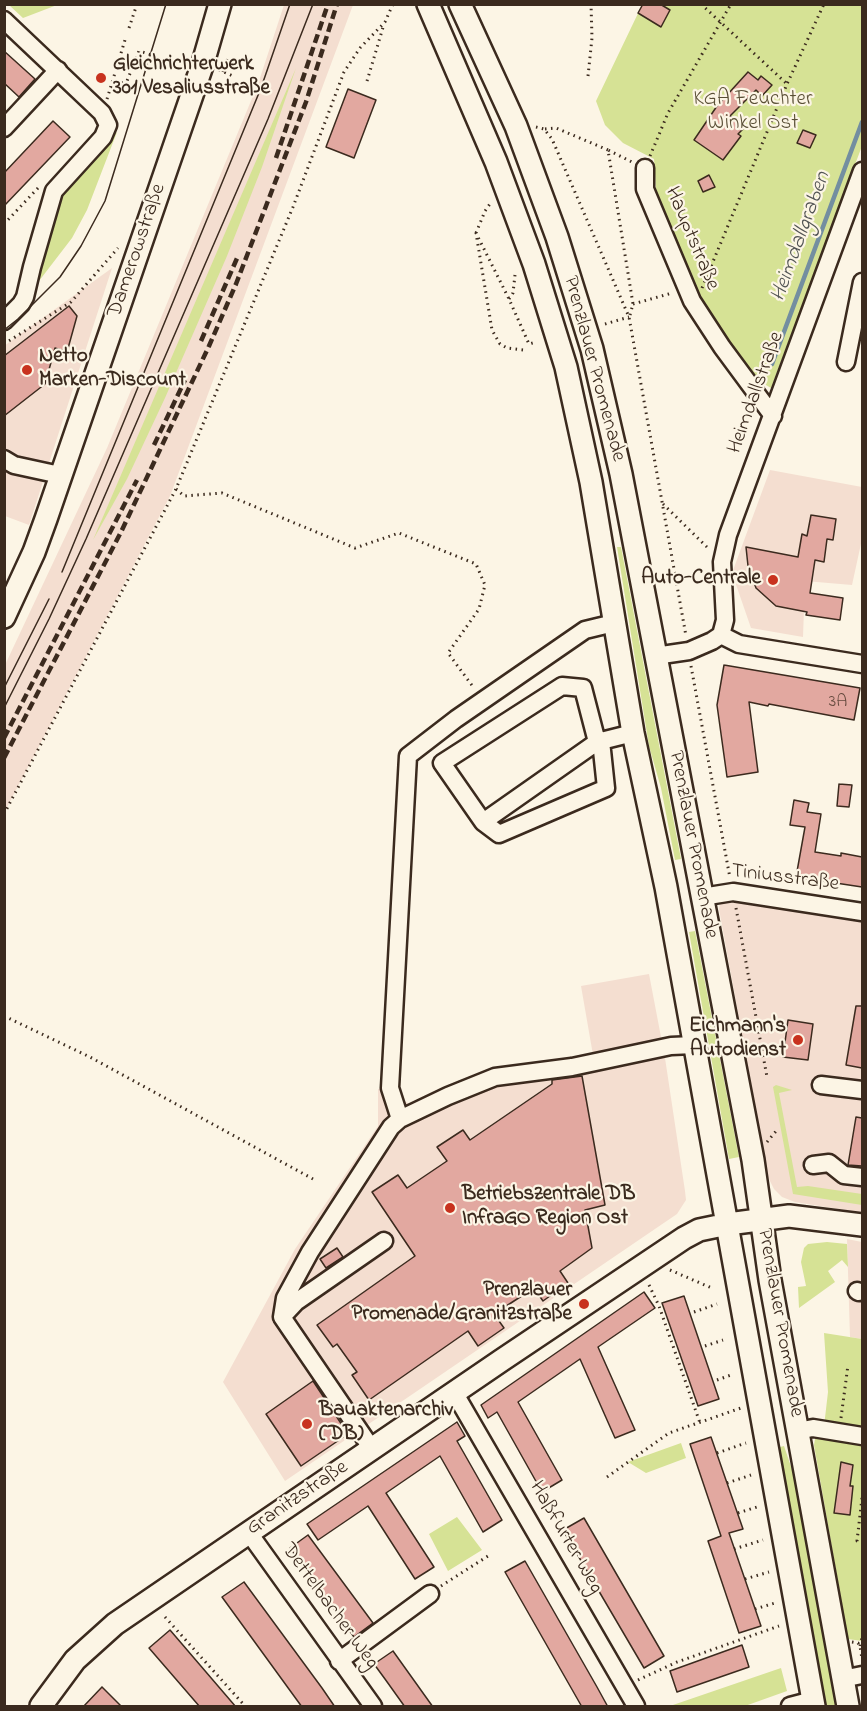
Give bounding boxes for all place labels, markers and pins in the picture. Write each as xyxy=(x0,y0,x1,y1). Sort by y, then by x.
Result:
place label: Gleichrichterwerk 301 Vesaliusstraße xyxy=(113,53,270,103)
marker: Gleichrichterwerk 301 Vesaliusstraße xyxy=(94,71,108,85)
place label: Netto Marken-Discount xyxy=(39,345,186,395)
marker: Netto Marken-Discount xyxy=(20,363,34,377)
place label: Auto-Centrale xyxy=(641,567,761,593)
marker: Auto-Centrale xyxy=(766,573,780,587)
place label: Eichmann's Autodienst xyxy=(689,1015,786,1065)
marker: Eichmann's Autodienst xyxy=(791,1033,805,1047)
place label: Betriebszentrale DB InfraGO Region Ost xyxy=(462,1183,635,1233)
marker: Betriebszentrale DB InfraGO Region Ost xyxy=(443,1201,457,1215)
place label: Prenzlauer Promenade/Granitzstraße xyxy=(352,1279,572,1329)
marker: Prenzlauer Promenade/Granitzstraße xyxy=(577,1297,591,1311)
place label: Bauaktenarchiv (DB) xyxy=(319,1399,453,1449)
marker: Bauaktenarchiv (DB) xyxy=(300,1417,314,1431)

